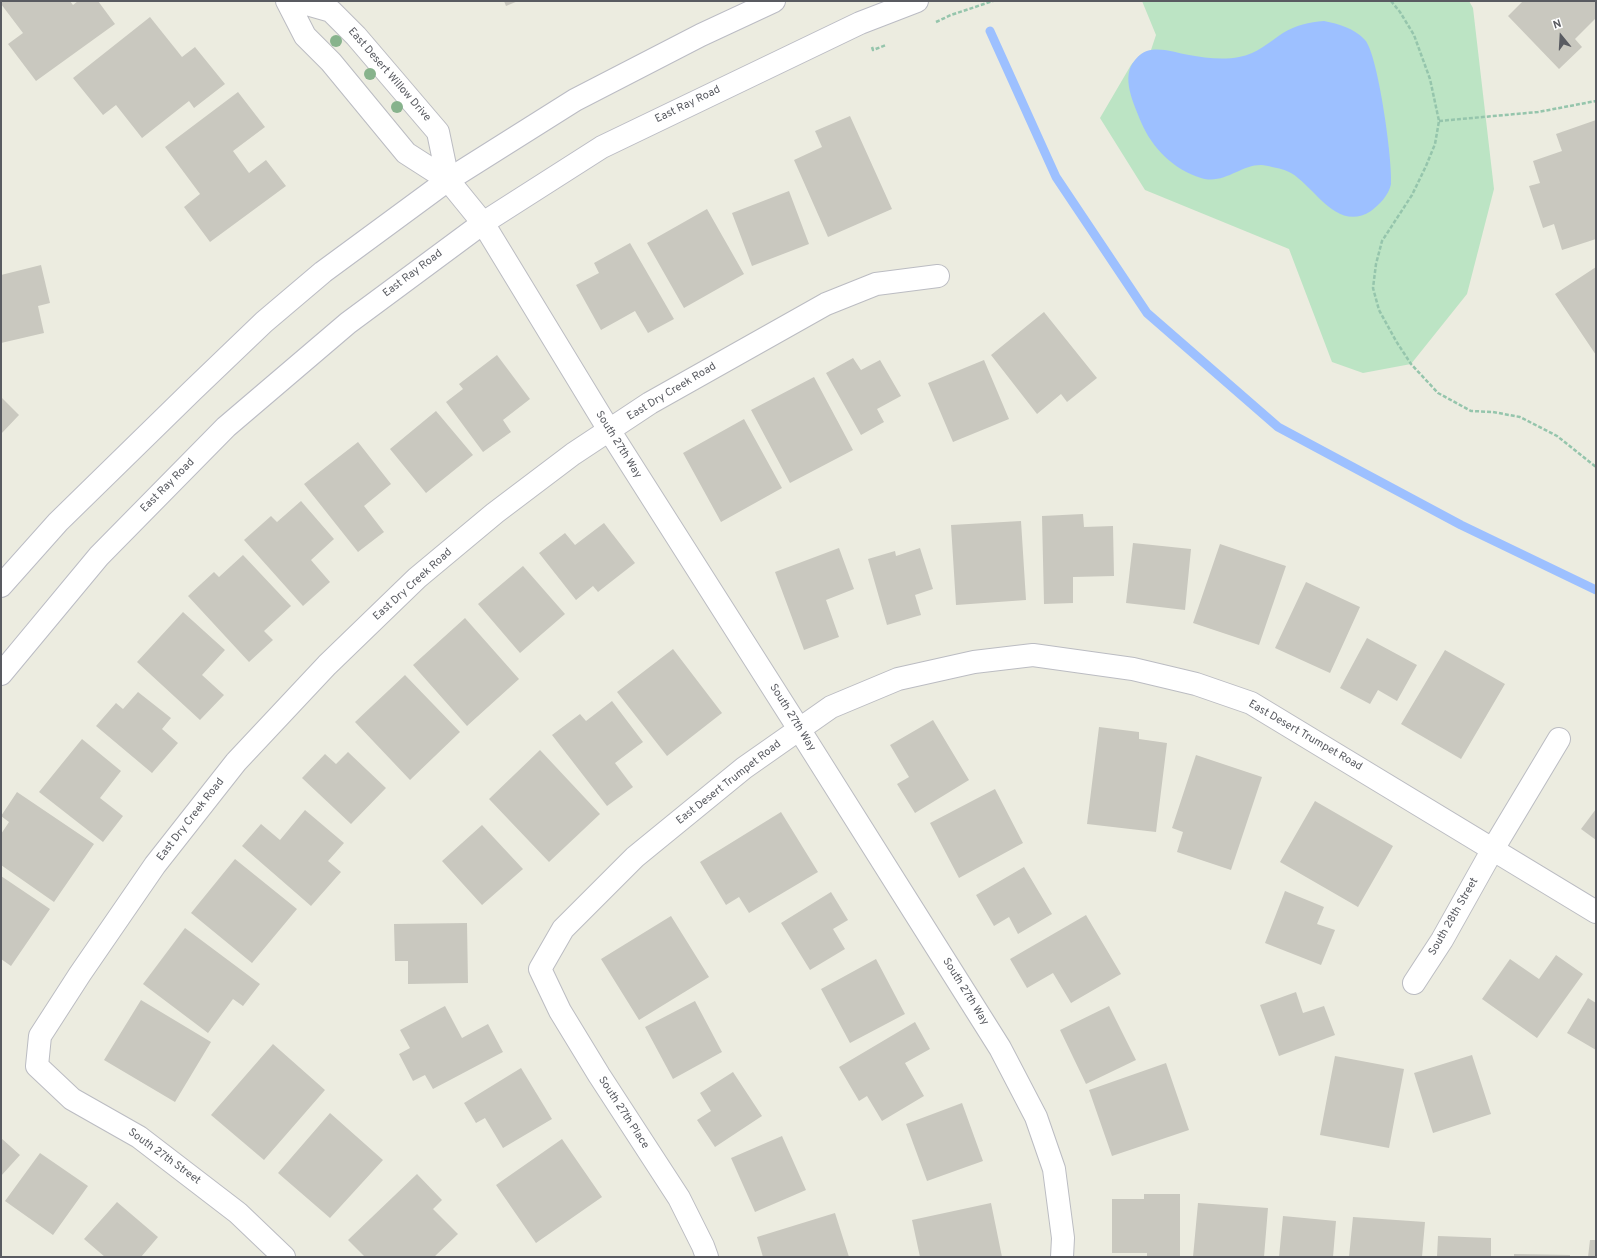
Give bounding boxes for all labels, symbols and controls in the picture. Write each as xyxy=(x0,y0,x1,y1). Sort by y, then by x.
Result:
north arrow xyxy=(1541,16,1581,56)
text: N xyxy=(1551,17,1563,32)
street label: East Desert Willow Drive xyxy=(345,25,433,125)
street label: East Ray Road xyxy=(653,84,723,126)
street label: East Ray Road xyxy=(381,247,445,301)
street label: East Dry Creek Road xyxy=(625,360,719,424)
street label: South 27th Way xyxy=(592,409,644,481)
street label: East Ray Road xyxy=(138,456,198,516)
street label: East Dry Creek Road xyxy=(371,546,455,624)
street label: South 27th Way xyxy=(766,682,818,754)
street label: East Desert Trumpet Road xyxy=(1246,698,1364,774)
street label: East Desert Trumpet Road xyxy=(674,738,784,828)
street label: East Dry Creek Road xyxy=(155,776,227,864)
street label: South 28th Street xyxy=(1426,876,1482,958)
street label: South 27th Way xyxy=(939,956,991,1028)
street label: South 27th Place xyxy=(595,1074,651,1152)
street label: South 27th Street xyxy=(125,1126,203,1188)

